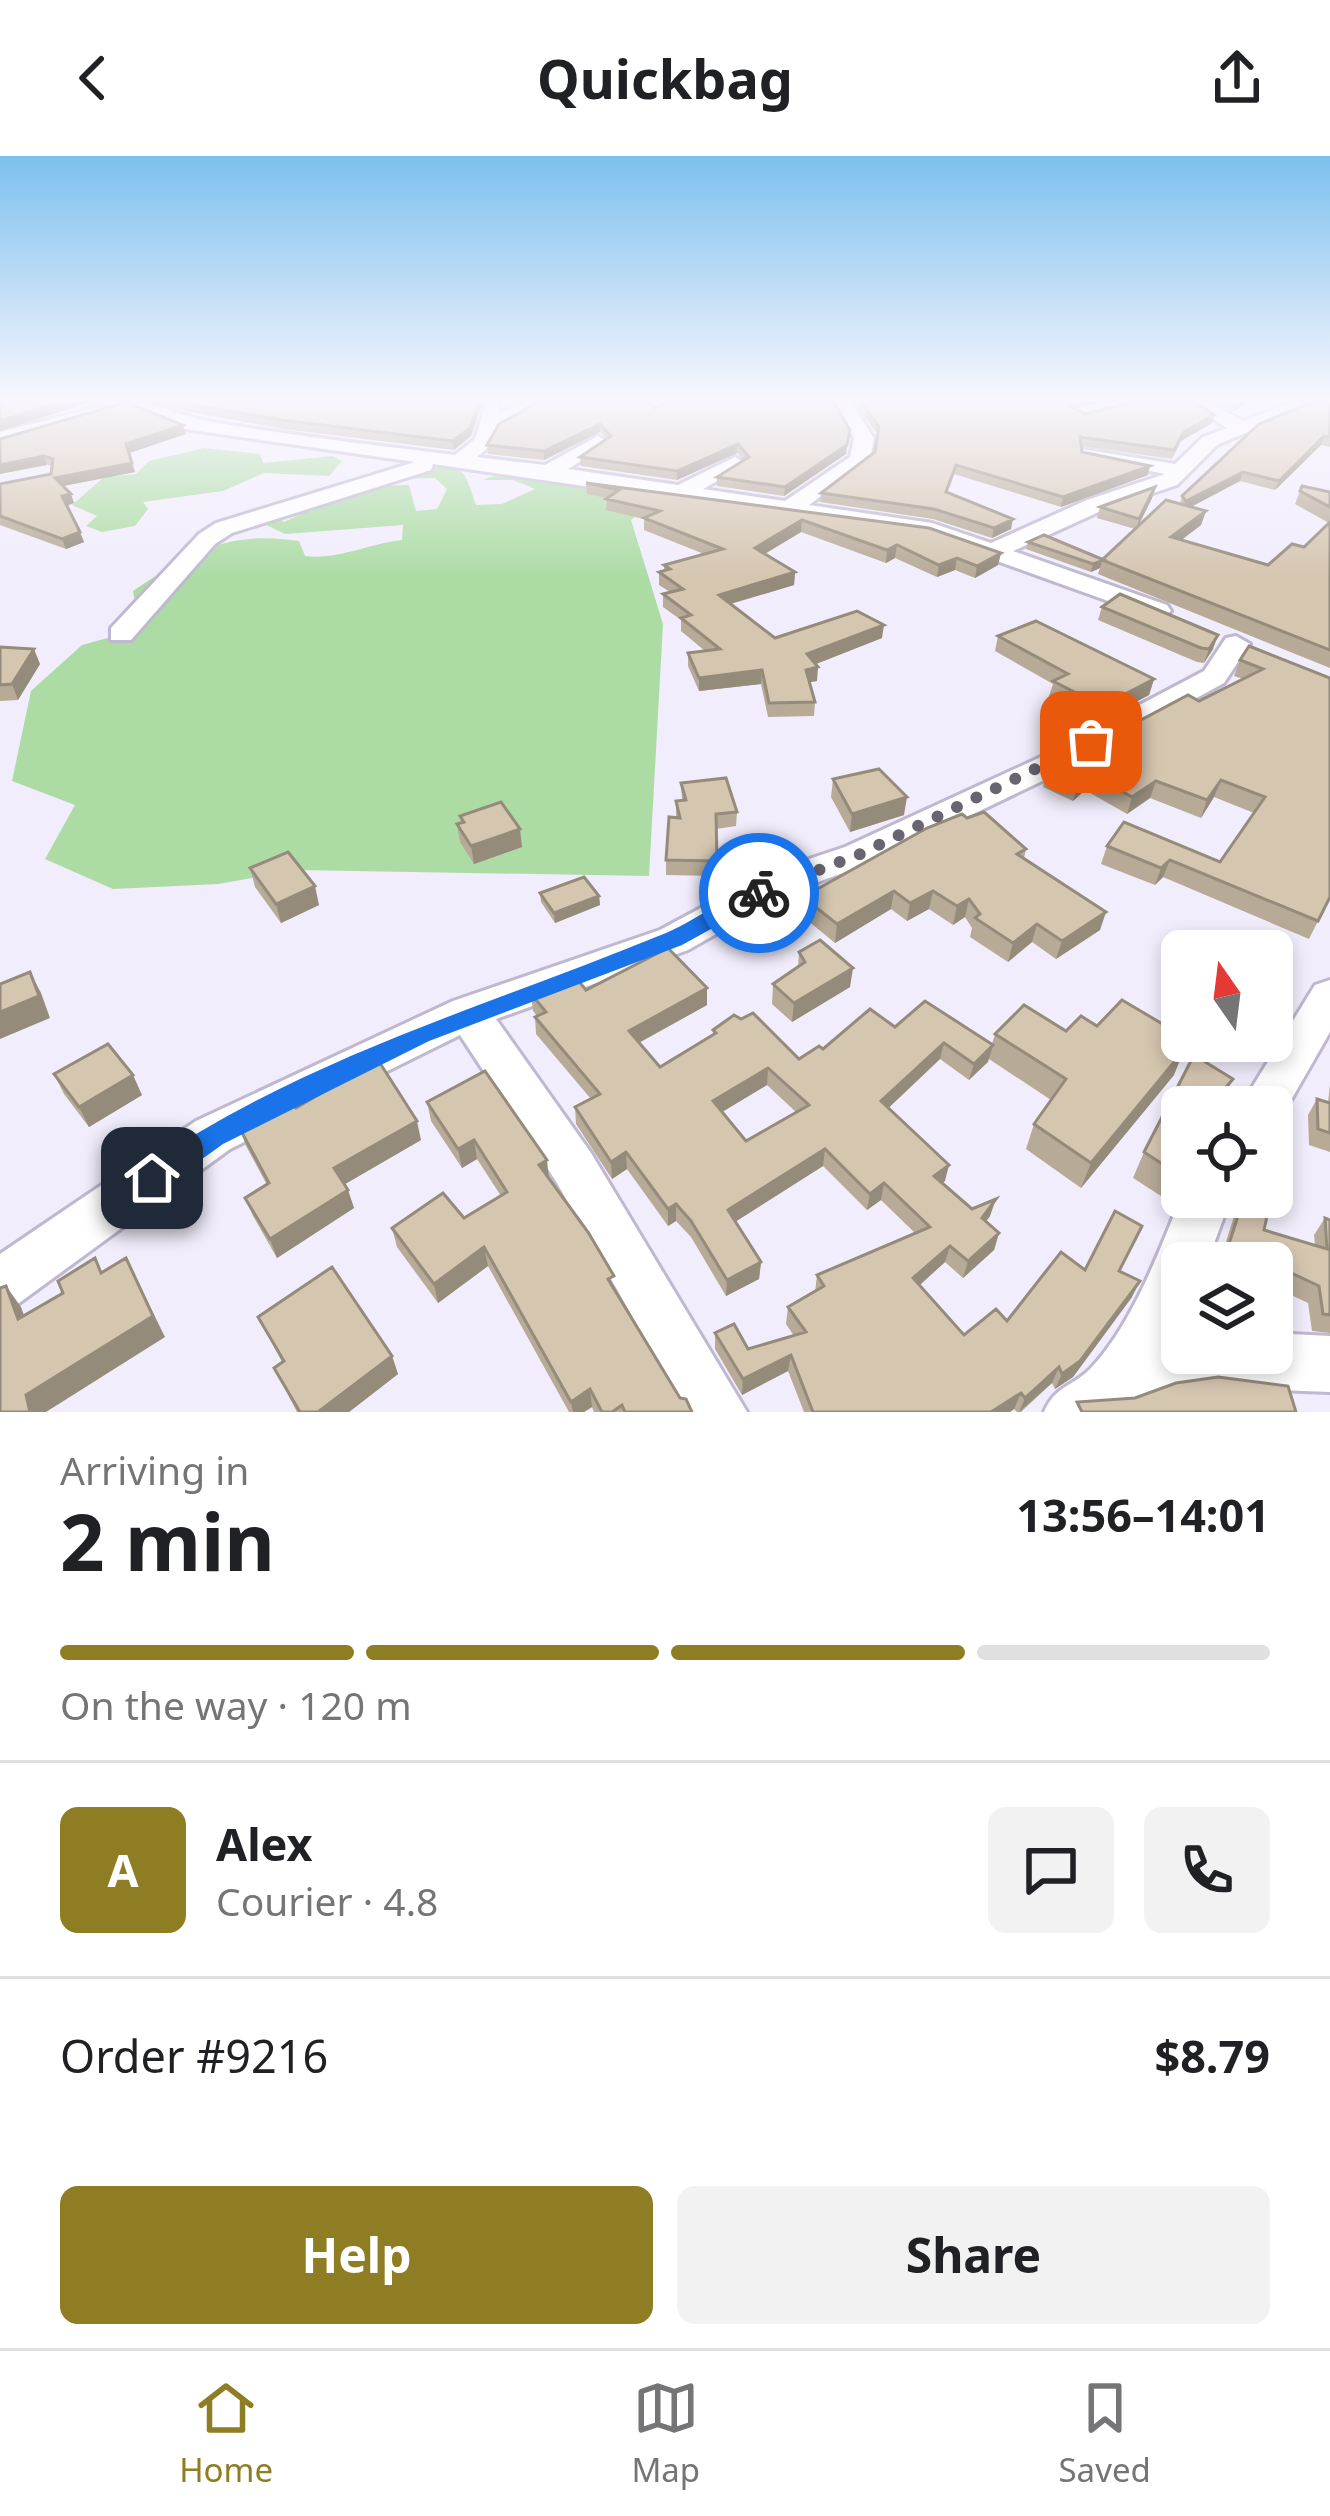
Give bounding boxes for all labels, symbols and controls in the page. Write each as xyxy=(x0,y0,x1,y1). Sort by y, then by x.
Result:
text: Quickbag xyxy=(537,41,793,115)
icon: back xyxy=(60,45,126,111)
icon: share xyxy=(1204,45,1270,111)
pin xyxy=(1040,691,1142,793)
icon: bag xyxy=(1058,709,1124,775)
courier xyxy=(699,833,819,953)
icon: bike xyxy=(726,860,792,926)
north arrow xyxy=(1161,930,1293,1062)
map controls xyxy=(1161,930,1293,1374)
button: locate xyxy=(1161,1086,1293,1218)
pin xyxy=(101,1127,203,1229)
icon: home xyxy=(119,1145,185,1211)
button: layers xyxy=(1161,1242,1293,1374)
text: Arriving in xyxy=(60,1443,249,1496)
text: 13:56–14:01 xyxy=(1016,1484,1270,1545)
text: 2 min xyxy=(60,1488,275,1594)
text: On the way · 120 m xyxy=(60,1678,412,1731)
button: chat xyxy=(988,1807,1114,1933)
button: phone xyxy=(1144,1807,1270,1933)
text: Alex xyxy=(216,1813,313,1874)
text: A xyxy=(107,1839,139,1900)
text: Courier · 4.8 xyxy=(216,1874,438,1927)
text: Order #9216 xyxy=(60,2025,328,2086)
text: $8.79 xyxy=(1154,2025,1270,2086)
button: Help xyxy=(60,2186,653,2324)
button: Share xyxy=(677,2186,1270,2324)
tab: Home xyxy=(179,2375,273,2492)
tab: Map xyxy=(631,2375,700,2492)
tab: Saved xyxy=(1059,2375,1151,2492)

